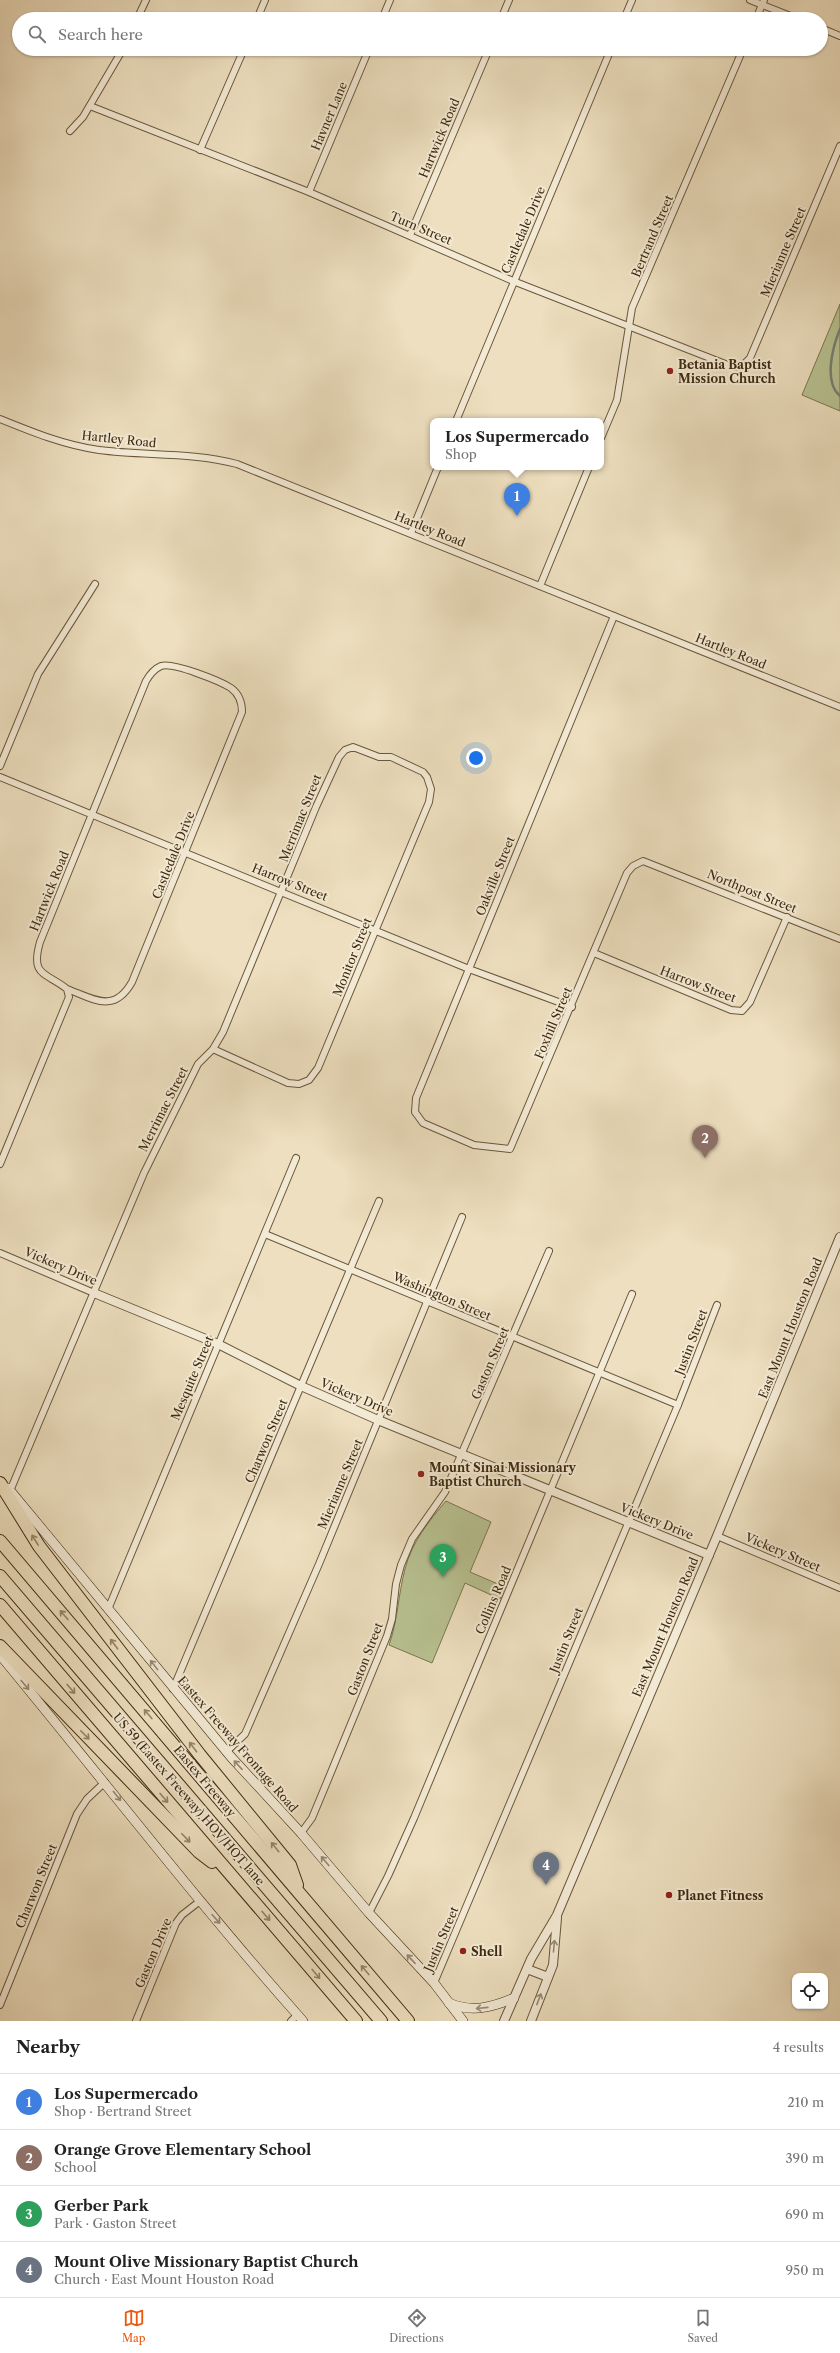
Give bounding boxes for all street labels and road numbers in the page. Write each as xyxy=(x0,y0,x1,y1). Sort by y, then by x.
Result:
street label: Havner Lane xyxy=(308,79,350,153)
street label: Hartwick Road xyxy=(415,95,463,180)
street label: Castledale Drive xyxy=(498,184,548,276)
street label: Bertrand Street xyxy=(628,192,676,279)
street label: Mierianne Street xyxy=(757,204,809,299)
street label: Turn Street xyxy=(388,208,455,248)
street label: Hartley Road xyxy=(81,428,158,450)
street label: Hartley Road xyxy=(392,508,468,550)
street label: Hartley Road xyxy=(693,630,769,672)
street label: Merrimac Street xyxy=(276,771,325,864)
street label: Castledale Drive xyxy=(149,809,198,901)
street label: Oakville Street xyxy=(472,833,518,918)
street label: Hartwick Road xyxy=(26,848,72,933)
street label: Harrow Street xyxy=(250,860,331,904)
street label: Northpost Street xyxy=(705,866,800,916)
street label: Monitor Street xyxy=(329,915,375,999)
street label: Harrow Street xyxy=(658,963,739,1006)
street label: Foxhill Street xyxy=(531,984,575,1061)
street label: Merrimac Street xyxy=(135,1063,191,1154)
street label: Vickery Drive xyxy=(21,1244,100,1288)
street label: East Mount Houston Road xyxy=(755,1255,825,1401)
street label: Washington Street xyxy=(390,1268,494,1324)
street label: Justin Street xyxy=(671,1306,711,1379)
street label: Gaston Street xyxy=(468,1324,512,1402)
street label: Mesquite Street xyxy=(167,1333,217,1422)
street label: Vickery Drive xyxy=(317,1375,396,1419)
street label: Charwon Street xyxy=(242,1396,291,1485)
street label: Mierianne Street xyxy=(314,1436,366,1531)
street label: Vickery Drive xyxy=(617,1499,696,1543)
street label: Vickery Street xyxy=(742,1529,824,1575)
street label: East Mount Houston Road xyxy=(629,1554,702,1699)
street label: Collins Road xyxy=(472,1563,514,1637)
street label: Justin Street xyxy=(545,1604,586,1677)
street label: Gaston Street xyxy=(344,1619,386,1698)
street label: Eastex Freeway Frontage Road xyxy=(175,1673,301,1815)
street label: US 59 (Eastex Freeway) HOV/HOT lane xyxy=(110,1710,268,1889)
street label: Eastex Freeway xyxy=(171,1742,239,1820)
street label: Charwon Street xyxy=(12,1841,60,1930)
street label: Justin Street xyxy=(420,1903,462,1976)
street label: Gaston Drive xyxy=(132,1915,175,1990)

